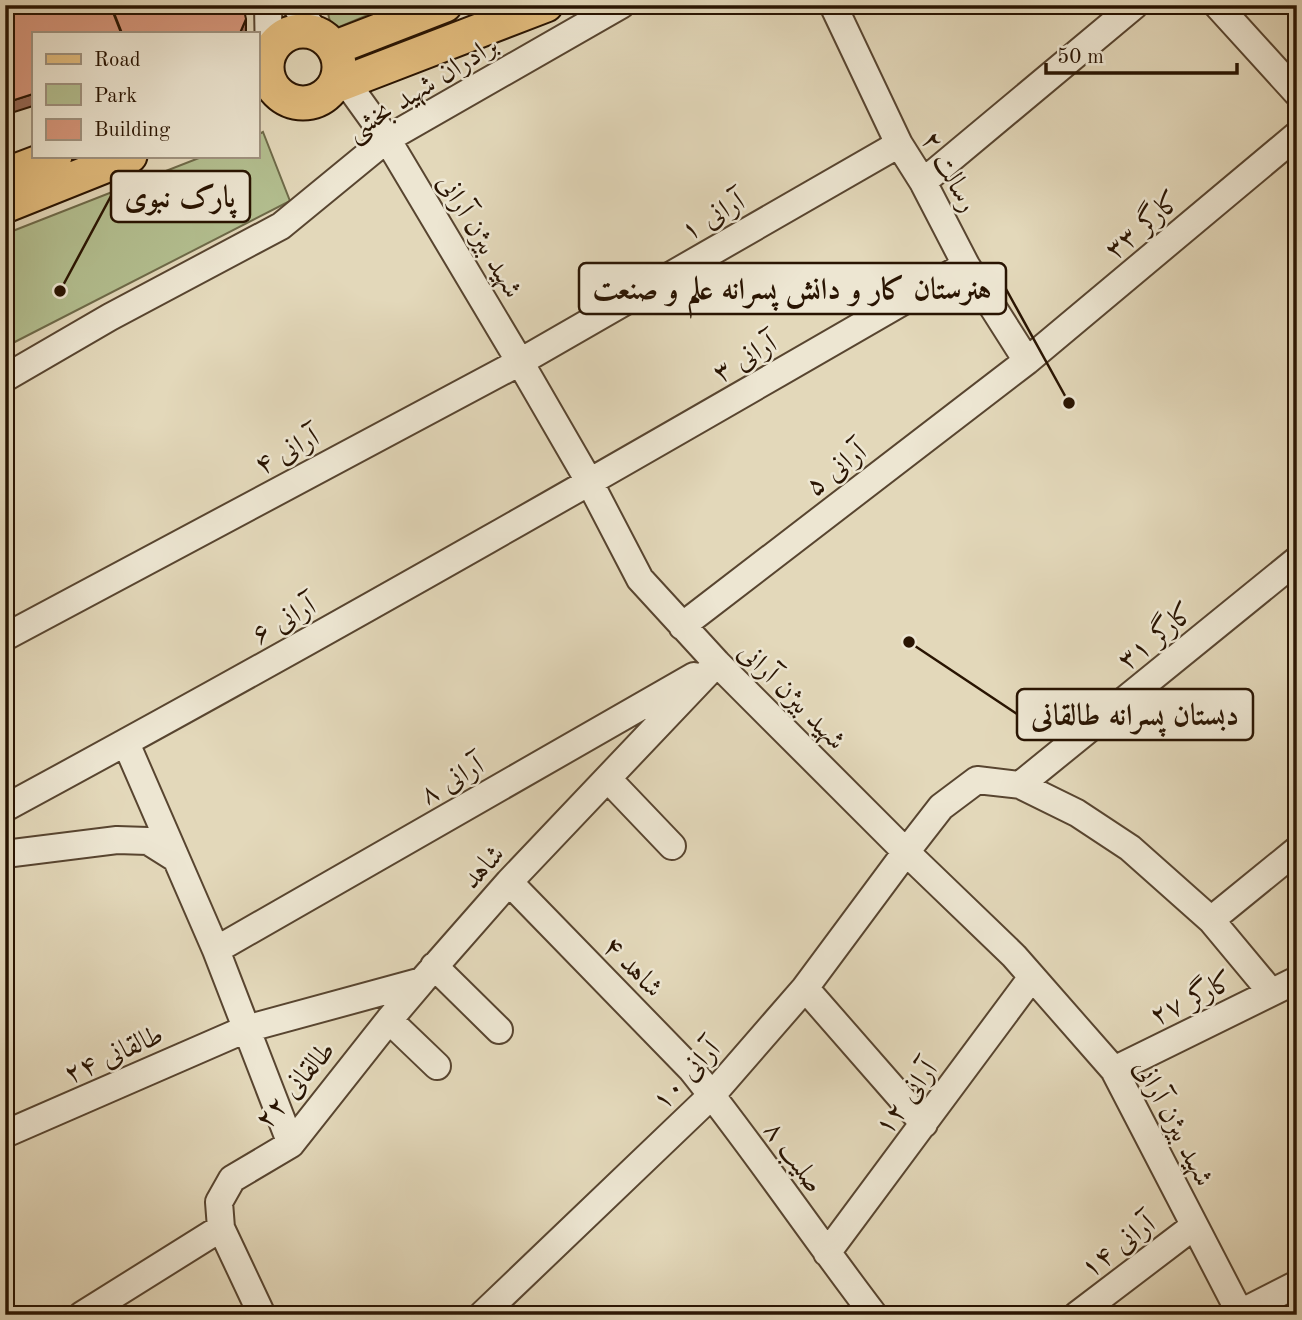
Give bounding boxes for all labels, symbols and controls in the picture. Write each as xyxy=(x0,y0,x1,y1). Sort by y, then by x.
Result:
legend xyxy=(32,32,259,158)
street label: برادران شهید بخشی xyxy=(342,32,505,150)
scale bar xyxy=(1046,32,1237,76)
text: 50 m xyxy=(1057,47,1104,68)
text: Road xyxy=(94,50,141,71)
text: Park xyxy=(94,86,137,107)
text: Building xyxy=(94,120,171,141)
street label: رسالت ۲ xyxy=(915,127,982,217)
street label: شهید بیژن آرانی xyxy=(429,167,530,304)
callout: پارک نبوی xyxy=(111,171,250,222)
street label: کارگر ۳۳ xyxy=(1096,182,1188,266)
text: پارک نبوی xyxy=(124,183,238,219)
street label: آرانی ۱ xyxy=(675,183,753,247)
callout: هنرستان کار و دانش پسرانه علم و صنعت xyxy=(579,263,1006,314)
text: هنرستان کار و دانش پسرانه علم و صنعت xyxy=(592,274,992,319)
street label: آرانی ۳ xyxy=(707,325,785,389)
street label: آرانی ۴ xyxy=(248,419,327,481)
street label: آرانی ۵ xyxy=(798,433,875,502)
street label: آرانی ۶ xyxy=(245,587,324,650)
street label: کارگر ۳۱ xyxy=(1109,593,1201,677)
street label: شهید بیژن آرانی xyxy=(730,635,853,758)
callout: دبستان پسرانه طالقانی xyxy=(1017,689,1253,740)
text: دبستان پسرانه طالقانی xyxy=(1030,701,1239,737)
street label: آرانی ۸ xyxy=(414,747,492,811)
street label: شاهد xyxy=(458,841,511,895)
street label: شاهد ۴ xyxy=(597,932,667,1004)
street label: کارگر ۲۷ xyxy=(1143,961,1239,1033)
street label: طالقانی ۲۴ xyxy=(60,1022,168,1090)
street label: آرانی ۱۰ xyxy=(644,1030,729,1116)
street label: طالقانی ۲۲ xyxy=(251,1037,341,1135)
street label: آرانی ۱۲ xyxy=(867,1051,946,1141)
street label: شهید بیژن آرانی xyxy=(1126,1053,1222,1192)
street label: صلیب ۸ xyxy=(757,1117,828,1199)
street label: آرانی ۱۴ xyxy=(1074,1205,1163,1284)

